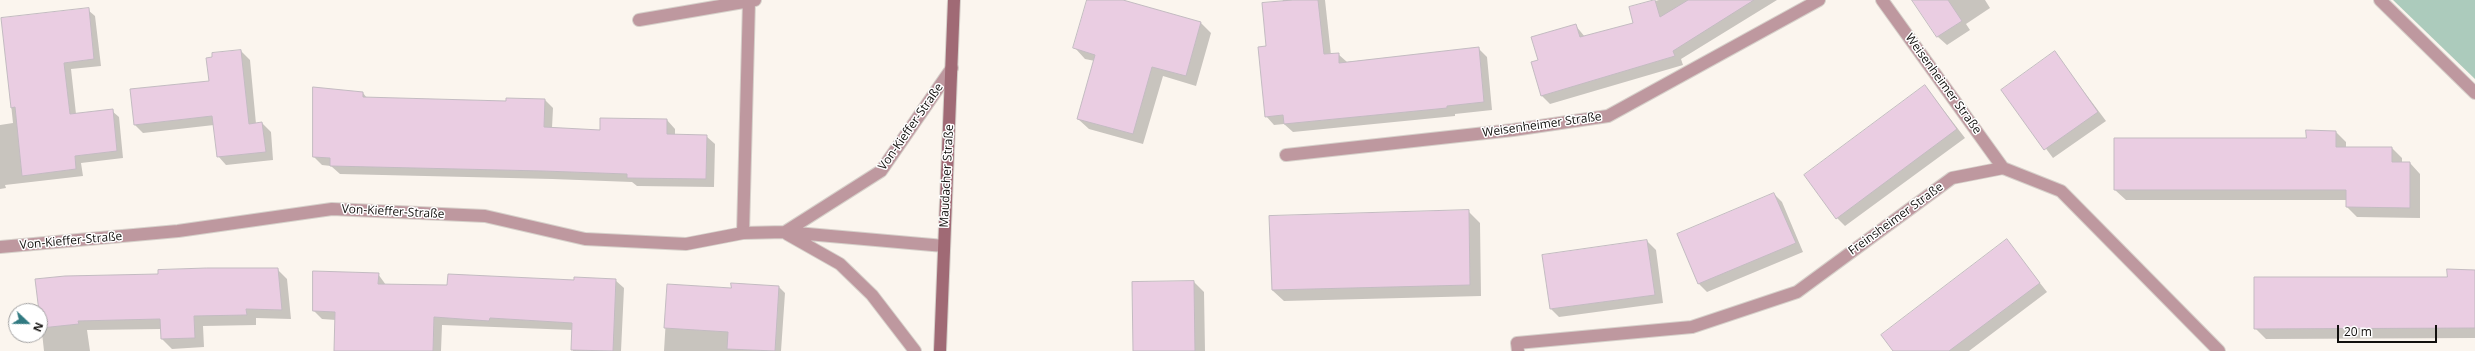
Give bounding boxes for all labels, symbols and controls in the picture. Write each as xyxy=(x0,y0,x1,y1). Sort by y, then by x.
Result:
street label: Weisenheimer Straße xyxy=(1902,31,1984,137)
street label: Von-Kieffer-Straße xyxy=(876,81,946,173)
street label: Weisenheimer Straße xyxy=(1481,109,1603,141)
street label: Maudacher Straße xyxy=(937,124,957,228)
street label: Freinsheimer Straße xyxy=(1846,180,1946,258)
street label: Von-Kieffer-Straße xyxy=(341,202,445,222)
street label: Von-Kieffer-Straße xyxy=(19,229,123,253)
north arrow xyxy=(8,303,48,343)
scale bar xyxy=(2339,317,2439,343)
text: N xyxy=(30,320,47,334)
text: 20 m xyxy=(2344,323,2372,340)

